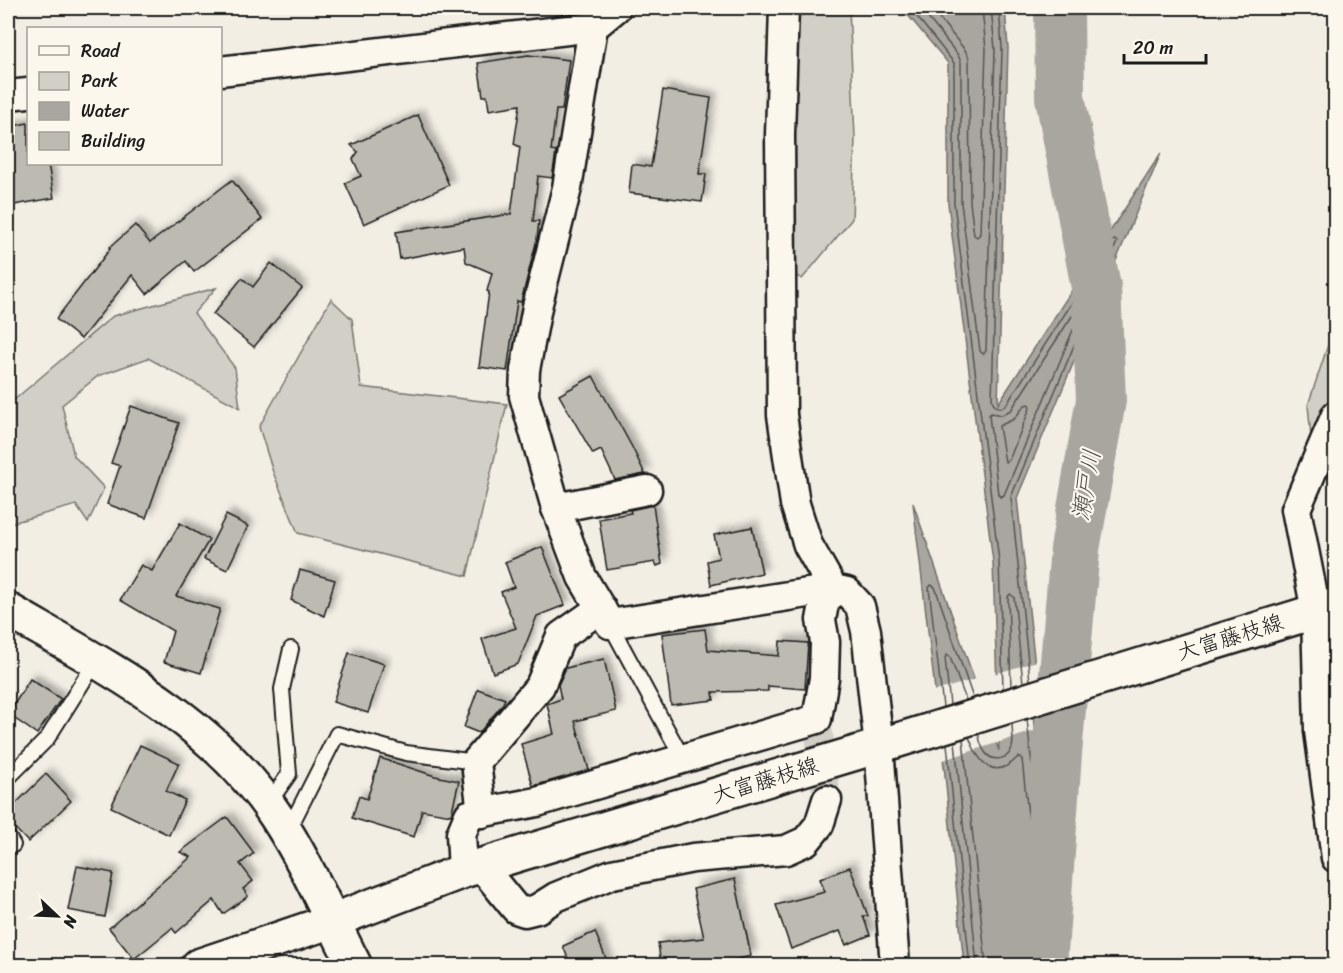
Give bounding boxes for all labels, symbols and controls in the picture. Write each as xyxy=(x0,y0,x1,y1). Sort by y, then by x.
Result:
legend xyxy=(27,27,222,165)
scale bar xyxy=(1124,27,1206,65)
text: 20 m xyxy=(1133,32,1173,64)
text: Road xyxy=(81,35,121,67)
text: Park xyxy=(81,65,118,97)
text: Water xyxy=(81,95,130,127)
text: Building xyxy=(81,125,145,157)
water label: 瀬戸川 xyxy=(1059,446,1113,524)
street label: 大富藤枝線 xyxy=(1172,602,1288,672)
street label: 大富藤枝線 xyxy=(707,745,823,815)
north arrow xyxy=(27,886,87,946)
text: N xyxy=(54,910,86,933)

